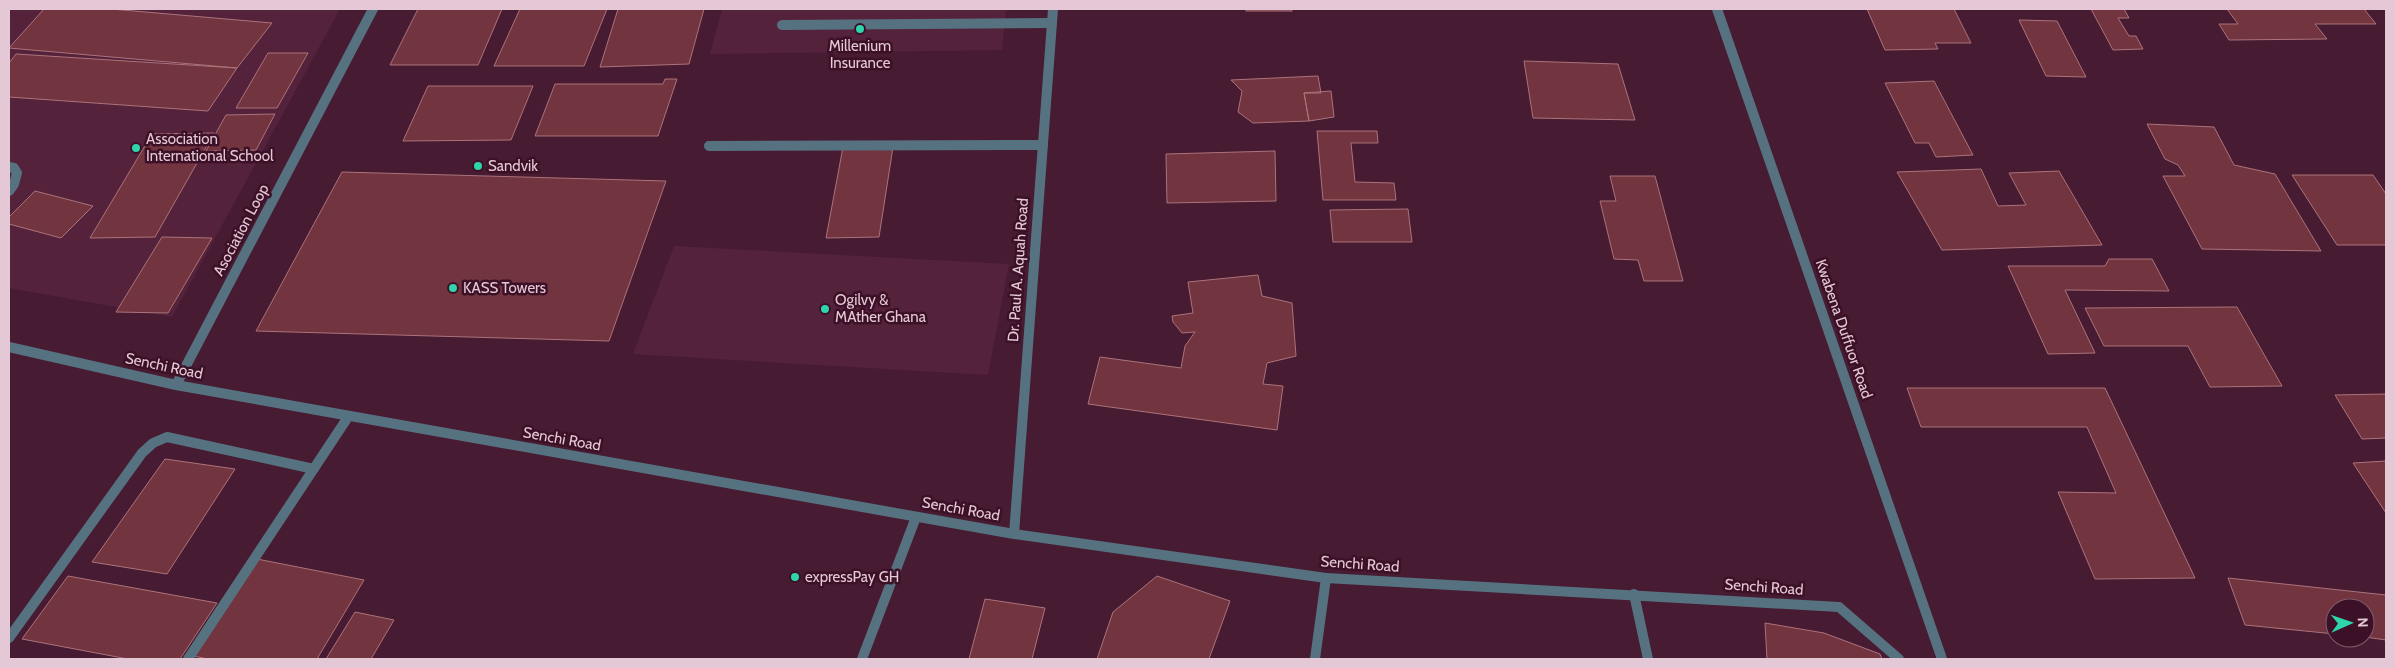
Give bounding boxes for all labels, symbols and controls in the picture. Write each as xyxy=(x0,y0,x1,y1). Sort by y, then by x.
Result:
marker: Millenium Insurance xyxy=(854,23,866,35)
place label: Millenium Insurance xyxy=(829,37,891,72)
place label: Association International School xyxy=(146,130,274,165)
marker: Association International School xyxy=(130,142,142,154)
place label: Sandvik xyxy=(488,157,538,175)
marker: Sandvik xyxy=(472,160,484,172)
street label: Asociation Loop xyxy=(209,181,273,279)
street label: Dr. Paul A. Aquah Road xyxy=(1004,197,1032,343)
street label: Kwabena Duffuor Road xyxy=(1812,257,1876,401)
place label: KASS Towers xyxy=(463,279,546,297)
marker: KASS Towers xyxy=(447,282,459,294)
place label: Ogilvy & MAther Ghana xyxy=(835,291,927,326)
marker: Ogilvy & MAther Ghana xyxy=(819,303,831,315)
street label: Senchi Road xyxy=(124,349,204,383)
street label: Senchi Road xyxy=(522,423,602,455)
street label: Senchi Road xyxy=(921,493,1001,525)
street label: Senchi Road xyxy=(1320,552,1400,576)
place label: expressPay GH xyxy=(805,568,899,586)
marker: expressPay GH xyxy=(789,571,801,583)
street label: Senchi Road xyxy=(1724,575,1804,599)
north arrow xyxy=(2325,598,2375,648)
text: N xyxy=(2354,617,2372,628)

